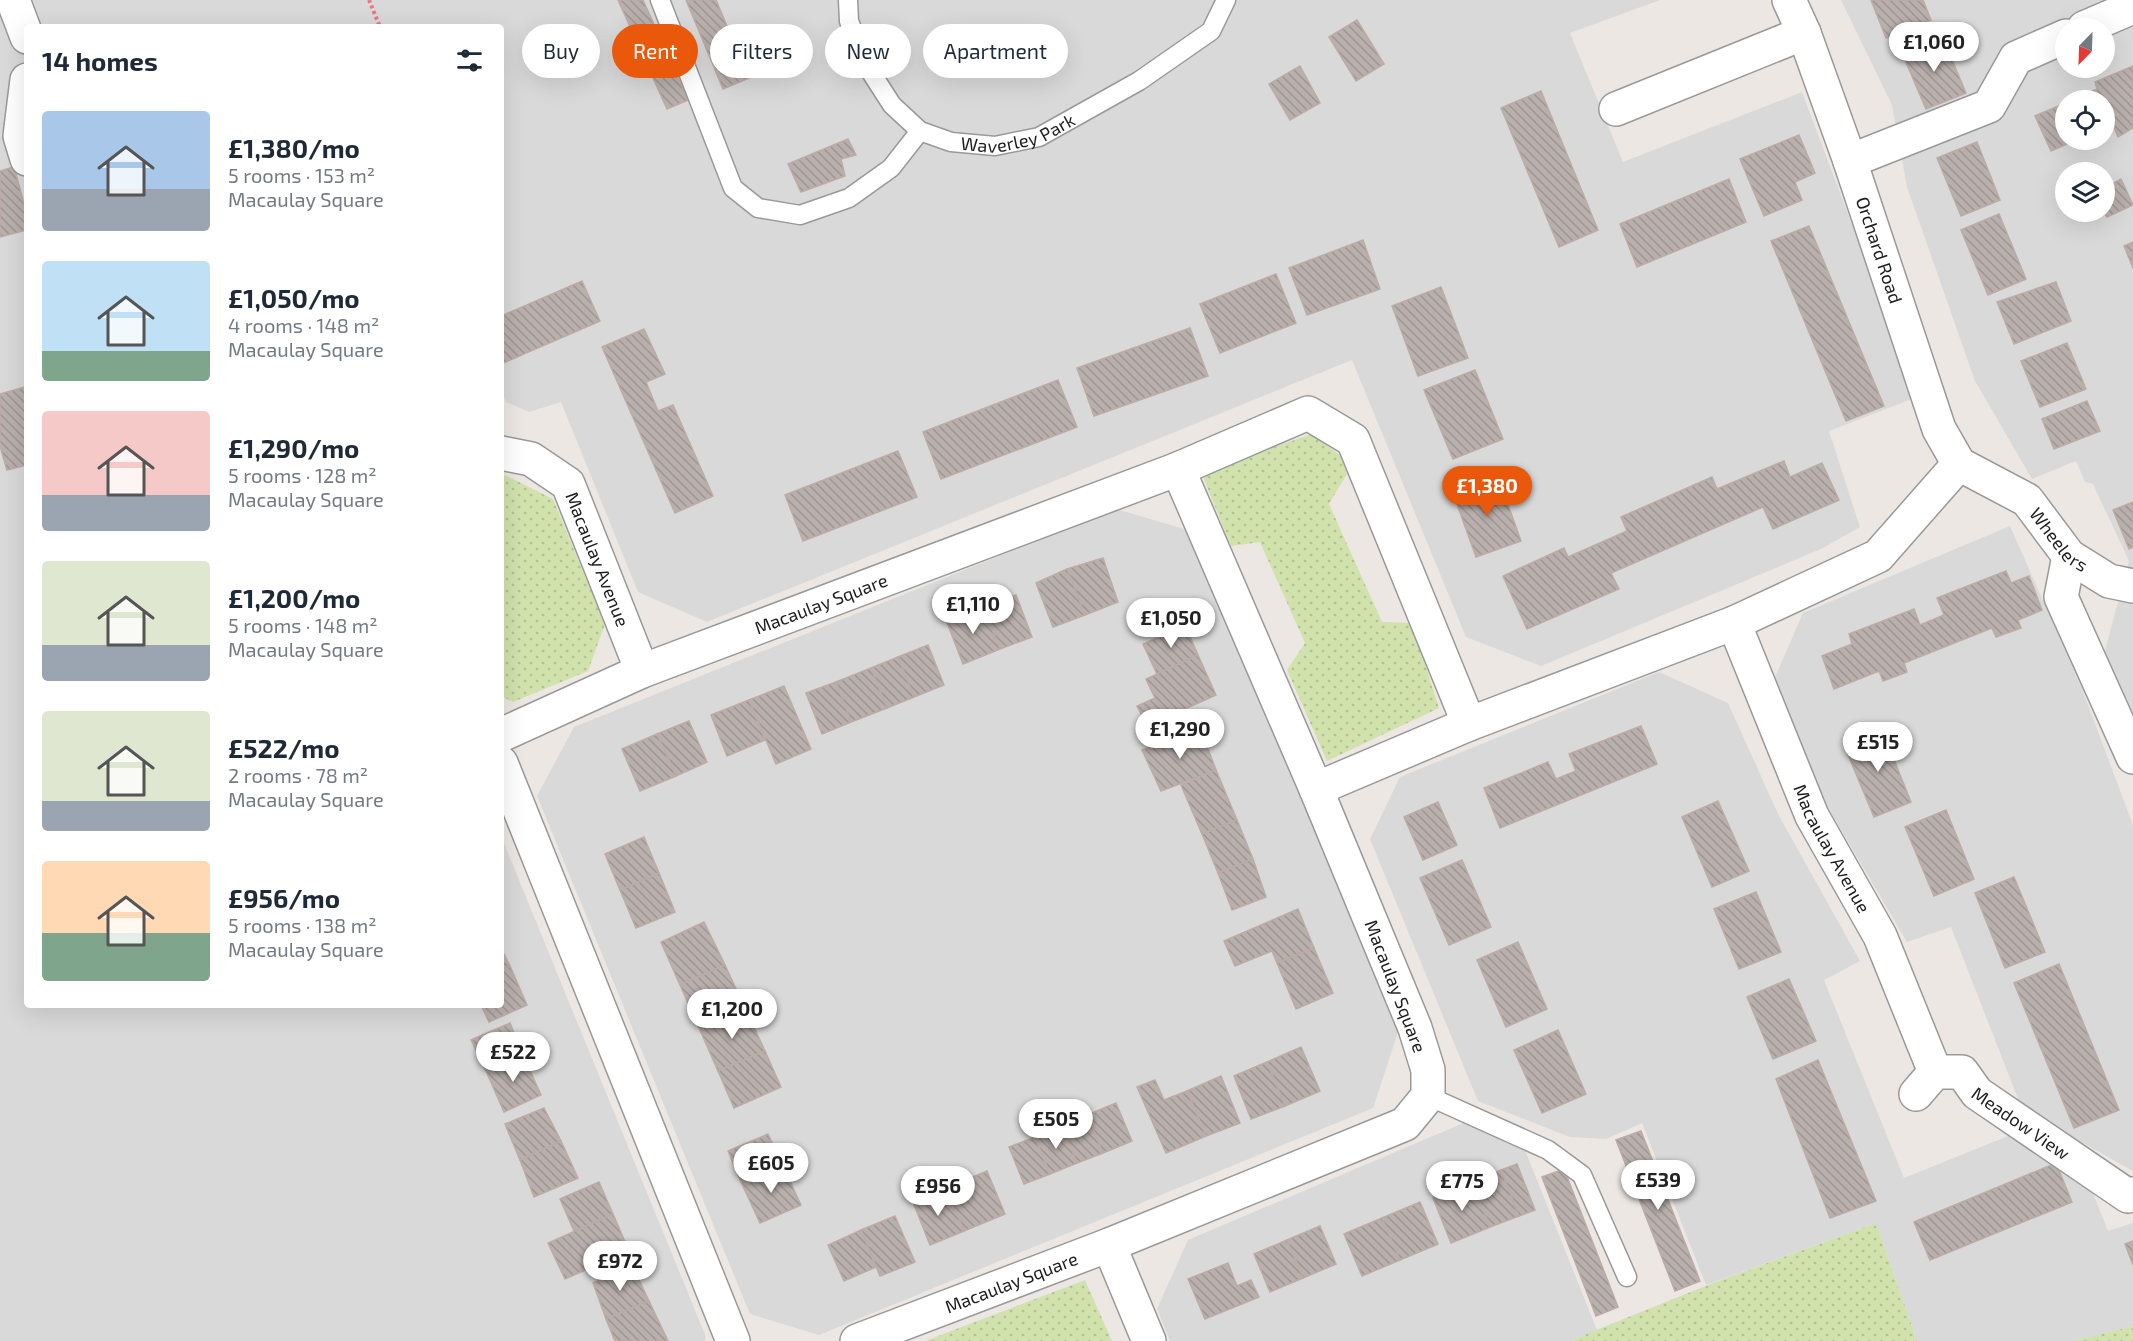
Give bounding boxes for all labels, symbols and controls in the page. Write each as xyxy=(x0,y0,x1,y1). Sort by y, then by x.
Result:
north arrow xyxy=(2055,18,2115,78)
map controls xyxy=(2055,18,2115,222)
pin: £1,060 xyxy=(1885,22,1983,73)
chip: Buy xyxy=(522,24,600,78)
chip: Rent xyxy=(612,24,698,78)
chip: Filters xyxy=(710,24,813,78)
chip: New xyxy=(825,24,911,78)
chip: Apartment xyxy=(923,24,1068,78)
text: £1,060 xyxy=(1903,29,1965,53)
icon: filters xyxy=(453,44,486,77)
text: 14 homes xyxy=(42,45,158,76)
button: locate xyxy=(2055,90,2115,150)
street label: Waverley Park xyxy=(960,108,1078,157)
text: £1,380/mo xyxy=(228,132,360,163)
icon: home xyxy=(90,135,162,207)
button: layers xyxy=(2055,162,2115,222)
text: 5 rooms · 153 m² xyxy=(228,163,375,187)
text: Macaulay Square xyxy=(228,187,384,211)
street label: Orchard Road xyxy=(1852,194,1907,306)
text: £1,050/mo xyxy=(228,282,360,313)
icon: home xyxy=(90,285,162,357)
text: 4 rooms · 148 m² xyxy=(228,313,379,337)
text: Macaulay Square xyxy=(228,337,384,361)
text: £1,290/mo xyxy=(228,432,359,463)
icon: home xyxy=(90,435,162,507)
text: 5 rooms · 128 m² xyxy=(228,463,377,487)
pin: £1,380 xyxy=(1438,466,1536,517)
text: £1,380 xyxy=(1456,473,1518,497)
text: Macaulay Square xyxy=(228,487,384,511)
street label: Macaulay Avenue xyxy=(561,489,634,630)
street label: Wheelers xyxy=(2025,503,2092,576)
street label: Macaulay Square xyxy=(751,569,890,639)
text: £1,200/mo xyxy=(228,582,360,613)
pin: £1,110 xyxy=(924,584,1022,635)
icon: home xyxy=(90,585,162,657)
text: £1,110 xyxy=(946,591,1000,615)
pin: £1,050 xyxy=(1122,598,1220,649)
text: £1,050 xyxy=(1140,605,1202,629)
text: 5 rooms · 148 m² xyxy=(228,613,378,637)
text: Macaulay Square xyxy=(228,637,384,661)
pin: £1,290 xyxy=(1131,709,1229,760)
text: £1,290 xyxy=(1149,716,1211,740)
pin: £515 xyxy=(1842,722,1914,773)
text: £515 xyxy=(1857,729,1899,753)
text: £522/mo xyxy=(228,732,340,763)
icon: home xyxy=(90,735,162,807)
text: 2 rooms · 78 m² xyxy=(228,763,368,787)
street label: Macaulay Avenue xyxy=(1789,781,1875,917)
text: Macaulay Square xyxy=(228,787,384,811)
text: £956/mo xyxy=(228,882,340,913)
icon: home xyxy=(90,885,162,957)
text: 5 rooms · 138 m² xyxy=(228,913,376,937)
street label: Macaulay Square xyxy=(1361,917,1431,1055)
text: Macaulay Square xyxy=(228,937,384,961)
pin: £1,200 xyxy=(683,989,781,1040)
text: £1,200 xyxy=(701,996,763,1020)
pin: £522 xyxy=(477,1032,549,1083)
text: £522 xyxy=(490,1039,536,1063)
street label: Meadow View xyxy=(1968,1082,2074,1164)
pin: £505 xyxy=(1020,1099,1092,1150)
text: £505 xyxy=(1033,1106,1079,1130)
pin: £605 xyxy=(735,1143,807,1194)
text: £605 xyxy=(747,1150,795,1174)
pin: £539 xyxy=(1622,1160,1694,1211)
pin: £775 xyxy=(1426,1161,1498,1212)
pin: £956 xyxy=(902,1166,974,1217)
text: £539 xyxy=(1635,1167,1681,1191)
text: £775 xyxy=(1440,1168,1484,1192)
text: £956 xyxy=(915,1173,961,1197)
pin: £972 xyxy=(584,1241,656,1292)
street label: Macaulay Square xyxy=(942,1247,1081,1318)
text: £972 xyxy=(597,1248,643,1272)

